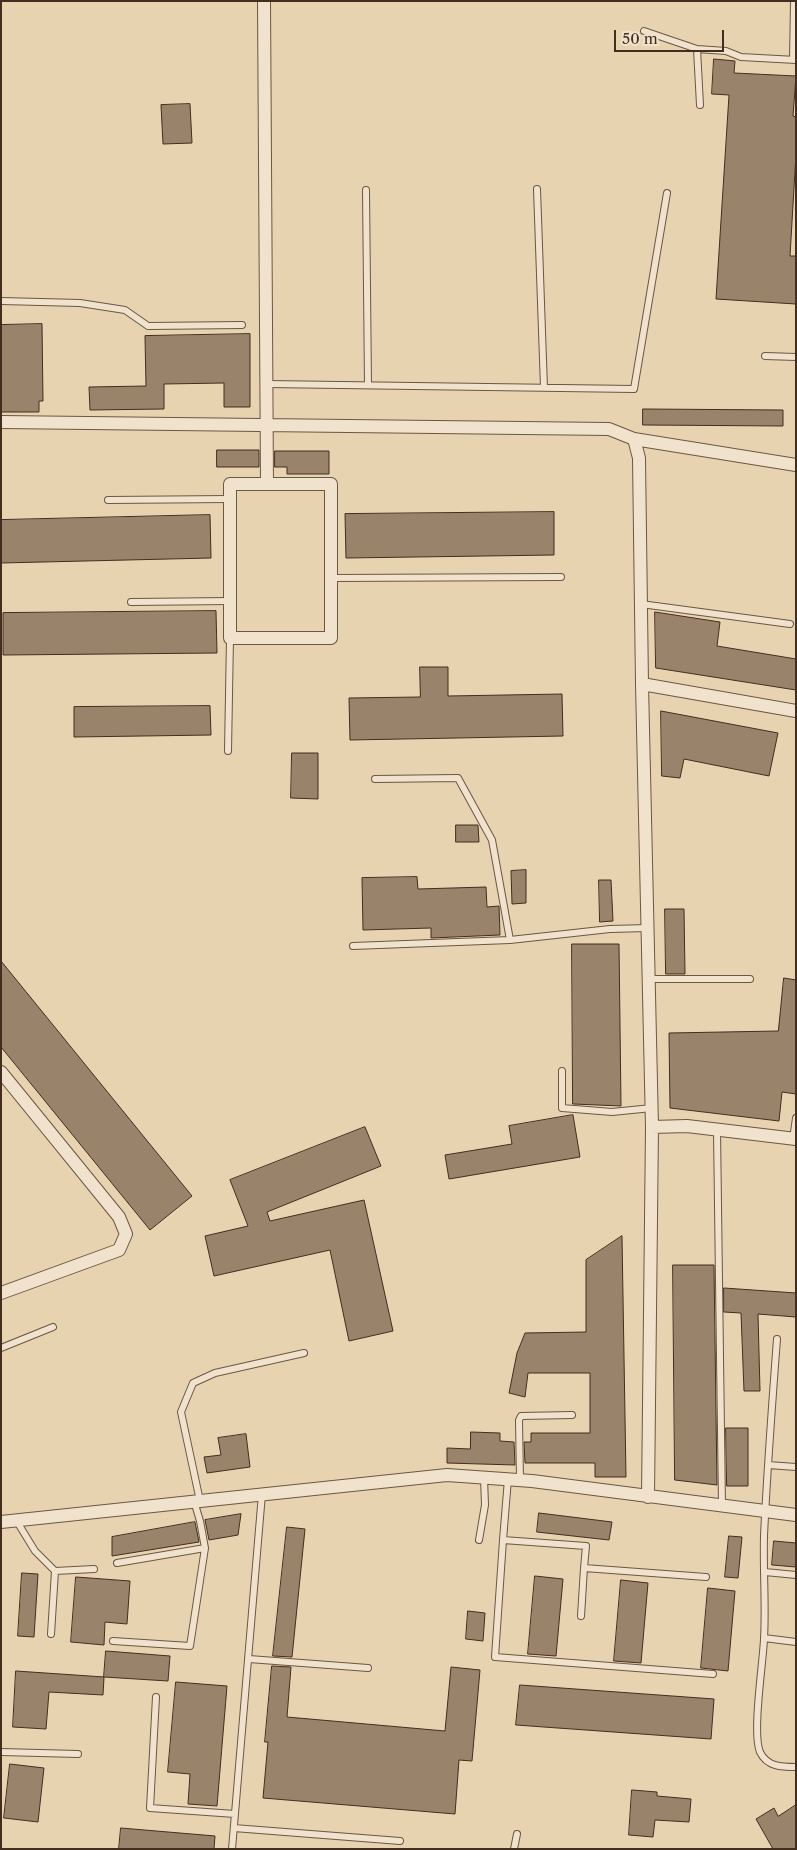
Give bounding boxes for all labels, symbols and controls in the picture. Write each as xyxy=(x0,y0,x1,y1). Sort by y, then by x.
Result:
scale bar xyxy=(617,20,727,52)
text: 50 m xyxy=(622,29,658,48)

